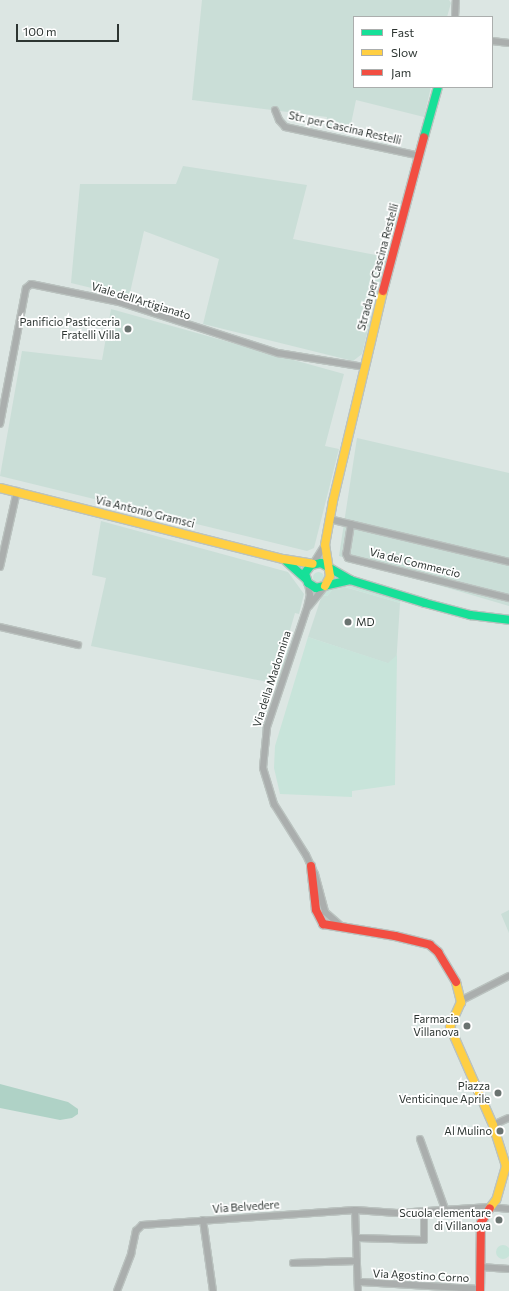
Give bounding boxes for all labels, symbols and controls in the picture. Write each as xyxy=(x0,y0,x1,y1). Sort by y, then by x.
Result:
scale bar xyxy=(18,16,121,42)
legend xyxy=(353,16,493,88)
text: 100 m xyxy=(23,24,57,38)
text: Fast xyxy=(391,25,414,39)
text: Slow xyxy=(391,45,418,59)
text: Jam xyxy=(391,65,411,79)
street label: Str. per Cascina Restelli xyxy=(287,109,403,147)
street label: Strada per Cascina Restelli xyxy=(355,202,401,332)
street label: Viale dell'Artigianato xyxy=(90,280,192,322)
place label: Panificio Pasticceria Fratelli Villa xyxy=(19,316,120,342)
marker: Panificio Pasticceria Fratelli Villa xyxy=(123,324,133,334)
street label: Via Antonio Gramsci xyxy=(94,493,196,531)
street label: Via del Commercio xyxy=(368,545,462,581)
place label: MD xyxy=(356,615,375,629)
marker: MD xyxy=(343,617,353,627)
street label: Via della Madonnina xyxy=(250,629,294,729)
place label: Farmacia Villanova xyxy=(413,1013,459,1039)
marker: Farmacia Villanova xyxy=(462,1021,472,1031)
place label: Piazza Venticinque Aprile xyxy=(399,1080,490,1106)
marker: Piazza Venticinque Aprile xyxy=(493,1088,503,1098)
place label: Al Mulino xyxy=(444,1124,492,1138)
marker: Al Mulino xyxy=(495,1126,505,1136)
street label: Via Belvedere xyxy=(212,1198,280,1216)
place label: Scuola elementare di Villanova xyxy=(399,1207,491,1233)
marker: Scuola elementare di Villanova xyxy=(494,1215,504,1225)
street label: Via Agostino Corno xyxy=(372,1267,470,1285)

